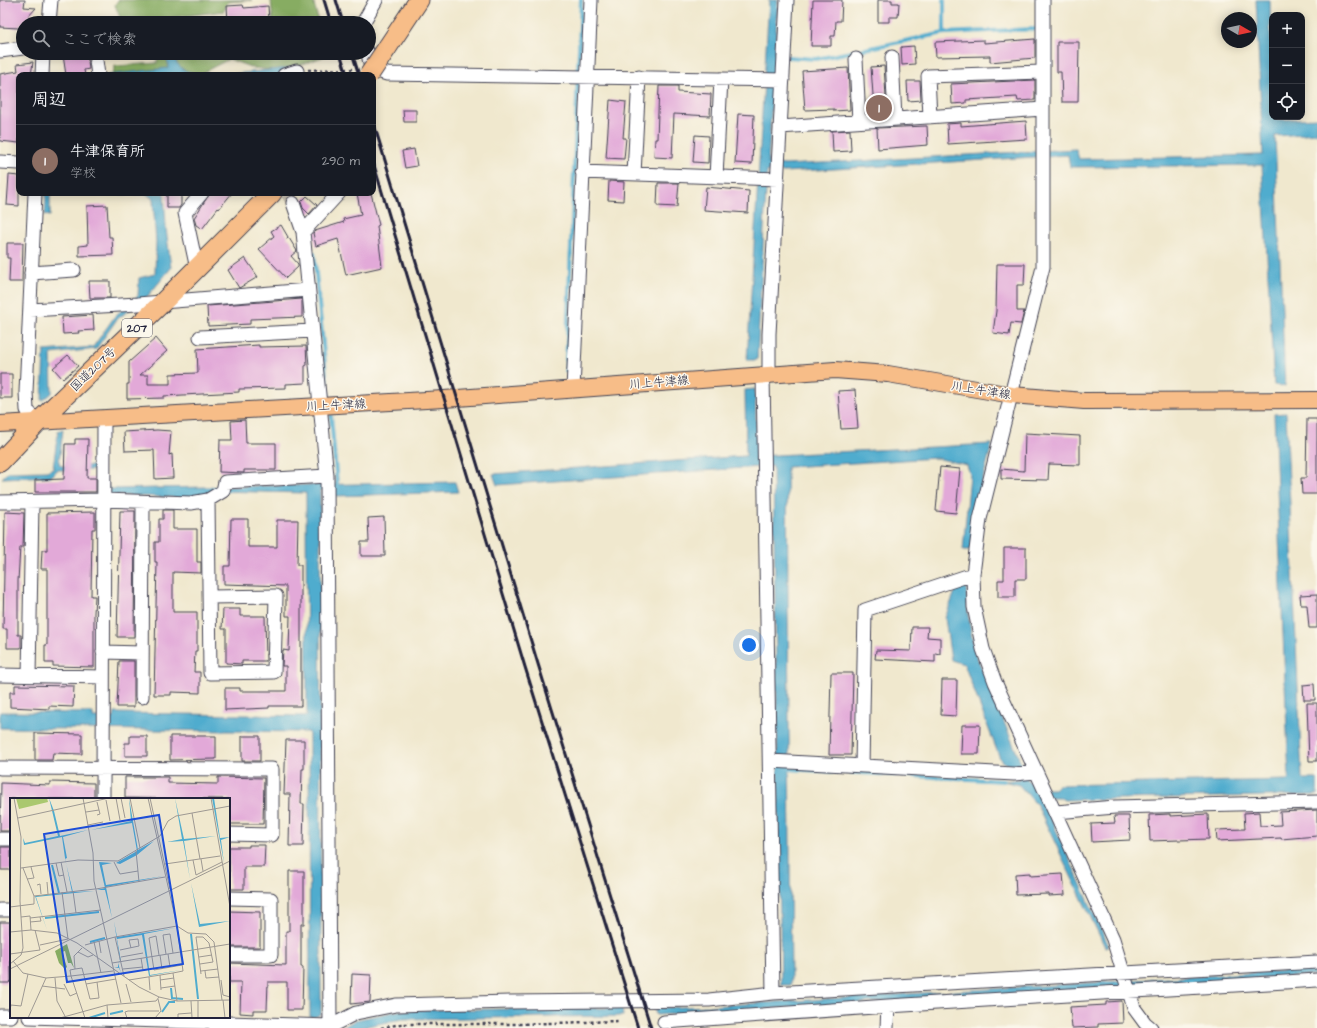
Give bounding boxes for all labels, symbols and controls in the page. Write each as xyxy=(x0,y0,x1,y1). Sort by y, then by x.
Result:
north arrow xyxy=(1221,12,1257,48)
map controls xyxy=(1269,12,1305,120)
button: + xyxy=(1269,12,1305,48)
search box xyxy=(16,16,376,60)
icon: search xyxy=(30,27,52,49)
text: ここで検索 xyxy=(62,29,137,50)
button: − xyxy=(1269,48,1305,84)
button: locate xyxy=(1269,84,1305,120)
text: 周辺 xyxy=(32,88,66,112)
pin: 1 xyxy=(866,93,892,123)
text: 牛津保育所 xyxy=(70,141,145,162)
text: 1 xyxy=(44,152,46,170)
text: 290 m xyxy=(322,152,360,170)
text: 学校 xyxy=(70,164,96,182)
road number: 207 xyxy=(122,319,152,337)
street label: 国道207号 xyxy=(67,343,120,396)
street label: 川上牛津線 xyxy=(628,371,690,394)
street label: 川上牛津線 xyxy=(950,377,1012,404)
street label: 川上牛津線 xyxy=(306,395,366,416)
your location xyxy=(739,635,759,655)
inset map xyxy=(10,798,230,1018)

